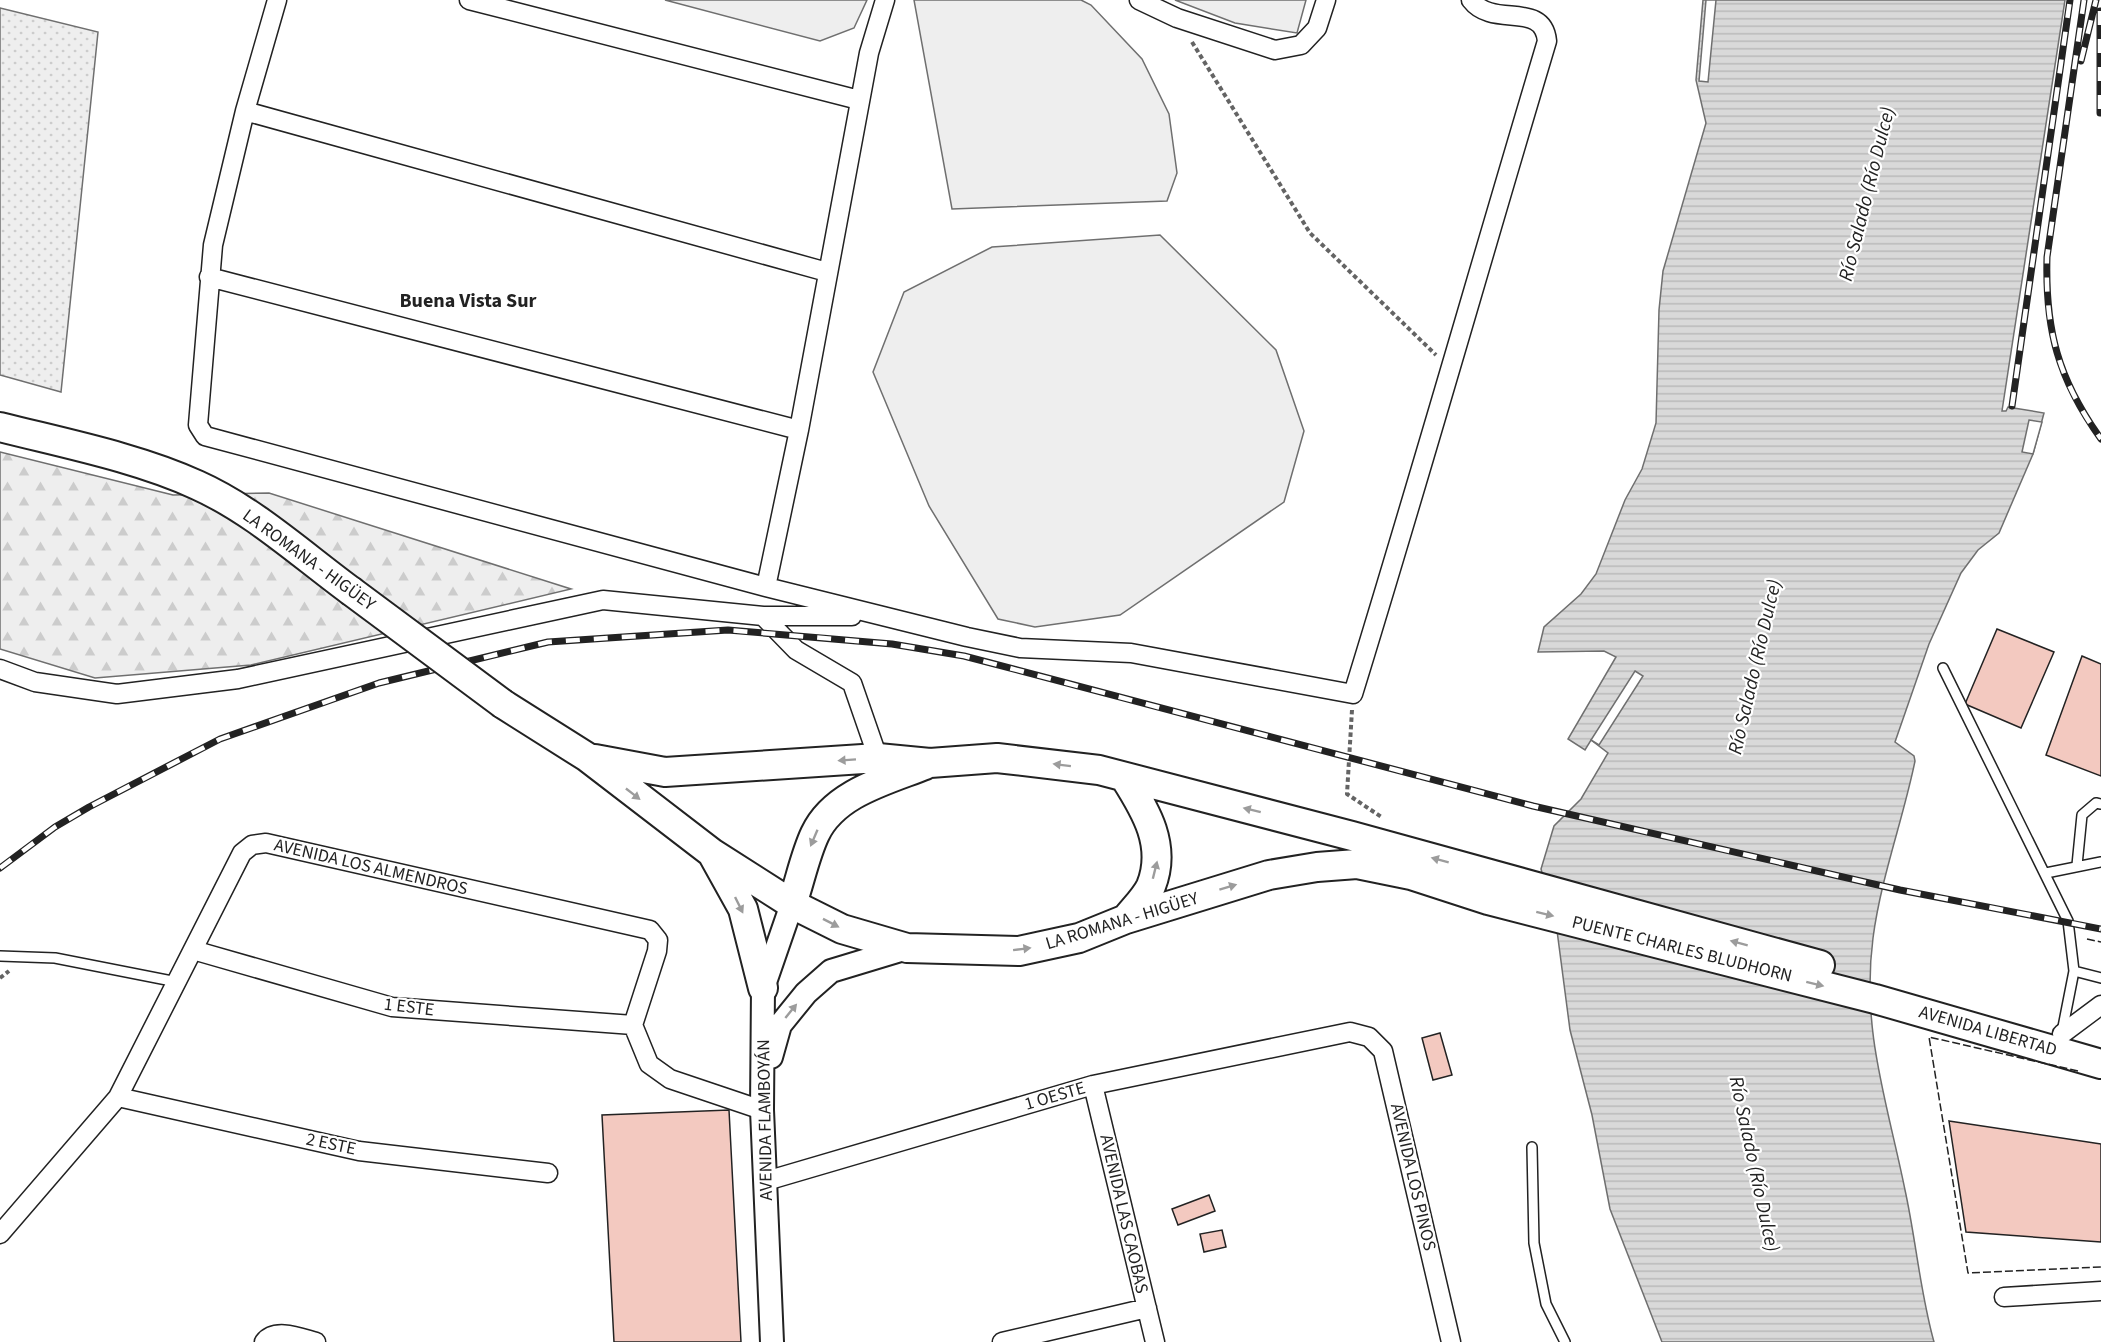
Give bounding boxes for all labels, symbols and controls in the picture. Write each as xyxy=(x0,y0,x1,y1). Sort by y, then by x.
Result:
water label: Río Salado (Río Dulce) xyxy=(1832,104,1902,284)
district label: Buena Vista Sur xyxy=(399,287,537,315)
street label: LA ROMANA - HIGÜEY xyxy=(237,503,381,617)
water label: Río Salado (Río Dulce) xyxy=(1721,577,1789,757)
one-way arrow xyxy=(837,756,856,765)
one-way arrow xyxy=(1052,761,1071,770)
one-way arrow xyxy=(626,787,641,799)
one-way arrow xyxy=(1242,805,1261,815)
one-way arrow xyxy=(809,829,819,847)
street label: AVENIDA LOS ALMENDROS xyxy=(272,833,470,901)
one-way arrow xyxy=(1431,855,1449,864)
one-way arrow xyxy=(1150,860,1160,879)
one-way arrow xyxy=(1219,882,1237,892)
street label: LA ROMANA - HIGÜEY xyxy=(1042,886,1202,956)
one-way arrow xyxy=(735,896,744,913)
one-way arrow xyxy=(1536,910,1554,920)
street label: PUENTE CHARLES BLUDHORN xyxy=(1569,910,1795,988)
one-way arrow xyxy=(822,918,840,928)
one-way arrow xyxy=(1730,937,1748,947)
one-way arrow xyxy=(1012,945,1031,954)
one-way arrow xyxy=(1806,979,1825,989)
street label: 1 ESTE xyxy=(382,992,436,1022)
street label: AVENIDA LIBERTAD xyxy=(1916,999,2060,1063)
one-way arrow xyxy=(785,1003,798,1019)
street label: AVENIDA FLAMBOYÁN xyxy=(751,1039,779,1201)
water label: Río Salado (Río Dulce) xyxy=(1722,1074,1786,1254)
street label: 1 OESTE xyxy=(1022,1075,1088,1117)
street label: AVENIDA LOS PINOS xyxy=(1384,1101,1442,1253)
street label: 2 ESTE xyxy=(304,1127,358,1161)
street label: AVENIDA LAS CAOBAS xyxy=(1094,1132,1154,1296)

